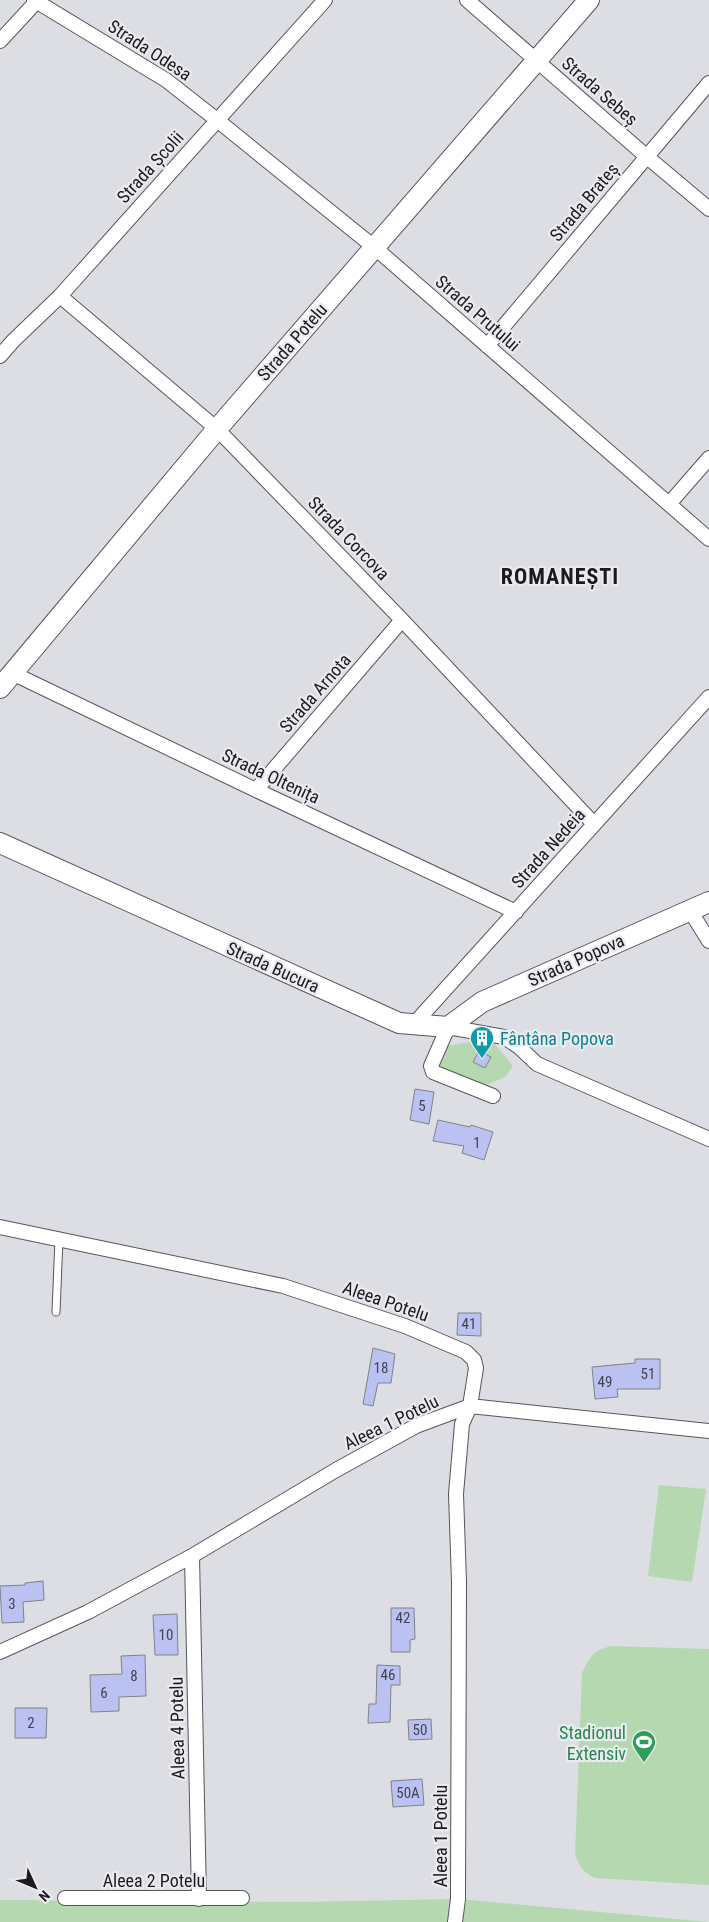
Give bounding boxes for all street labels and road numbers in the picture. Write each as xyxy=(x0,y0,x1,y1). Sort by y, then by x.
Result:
street label: Strada Odesa xyxy=(104,15,196,85)
street label: Strada Sebeș xyxy=(557,52,642,130)
street label: Strada Școlii xyxy=(112,127,188,208)
street label: Strada Brateș xyxy=(545,159,624,246)
street label: Strada Prutului xyxy=(431,271,525,355)
street label: Strada Potelu xyxy=(253,299,331,385)
street label: Strada Corcova xyxy=(304,492,394,584)
street label: Strada Arnota xyxy=(275,649,355,737)
street label: Strada Oltenița xyxy=(218,744,323,809)
street label: Strada Nedeia xyxy=(507,804,589,892)
street label: Strada Popova xyxy=(525,929,627,991)
street label: Strada Bucura xyxy=(223,937,323,997)
street label: Aleea Potelu xyxy=(340,1276,432,1326)
street label: Aleea 1 Potelu xyxy=(340,1390,442,1454)
street label: Aleea 4 Potelu xyxy=(166,1676,188,1780)
street label: Aleea 1 Potelu xyxy=(430,1785,451,1887)
street label: Aleea 2 Potelu xyxy=(103,1870,205,1891)

